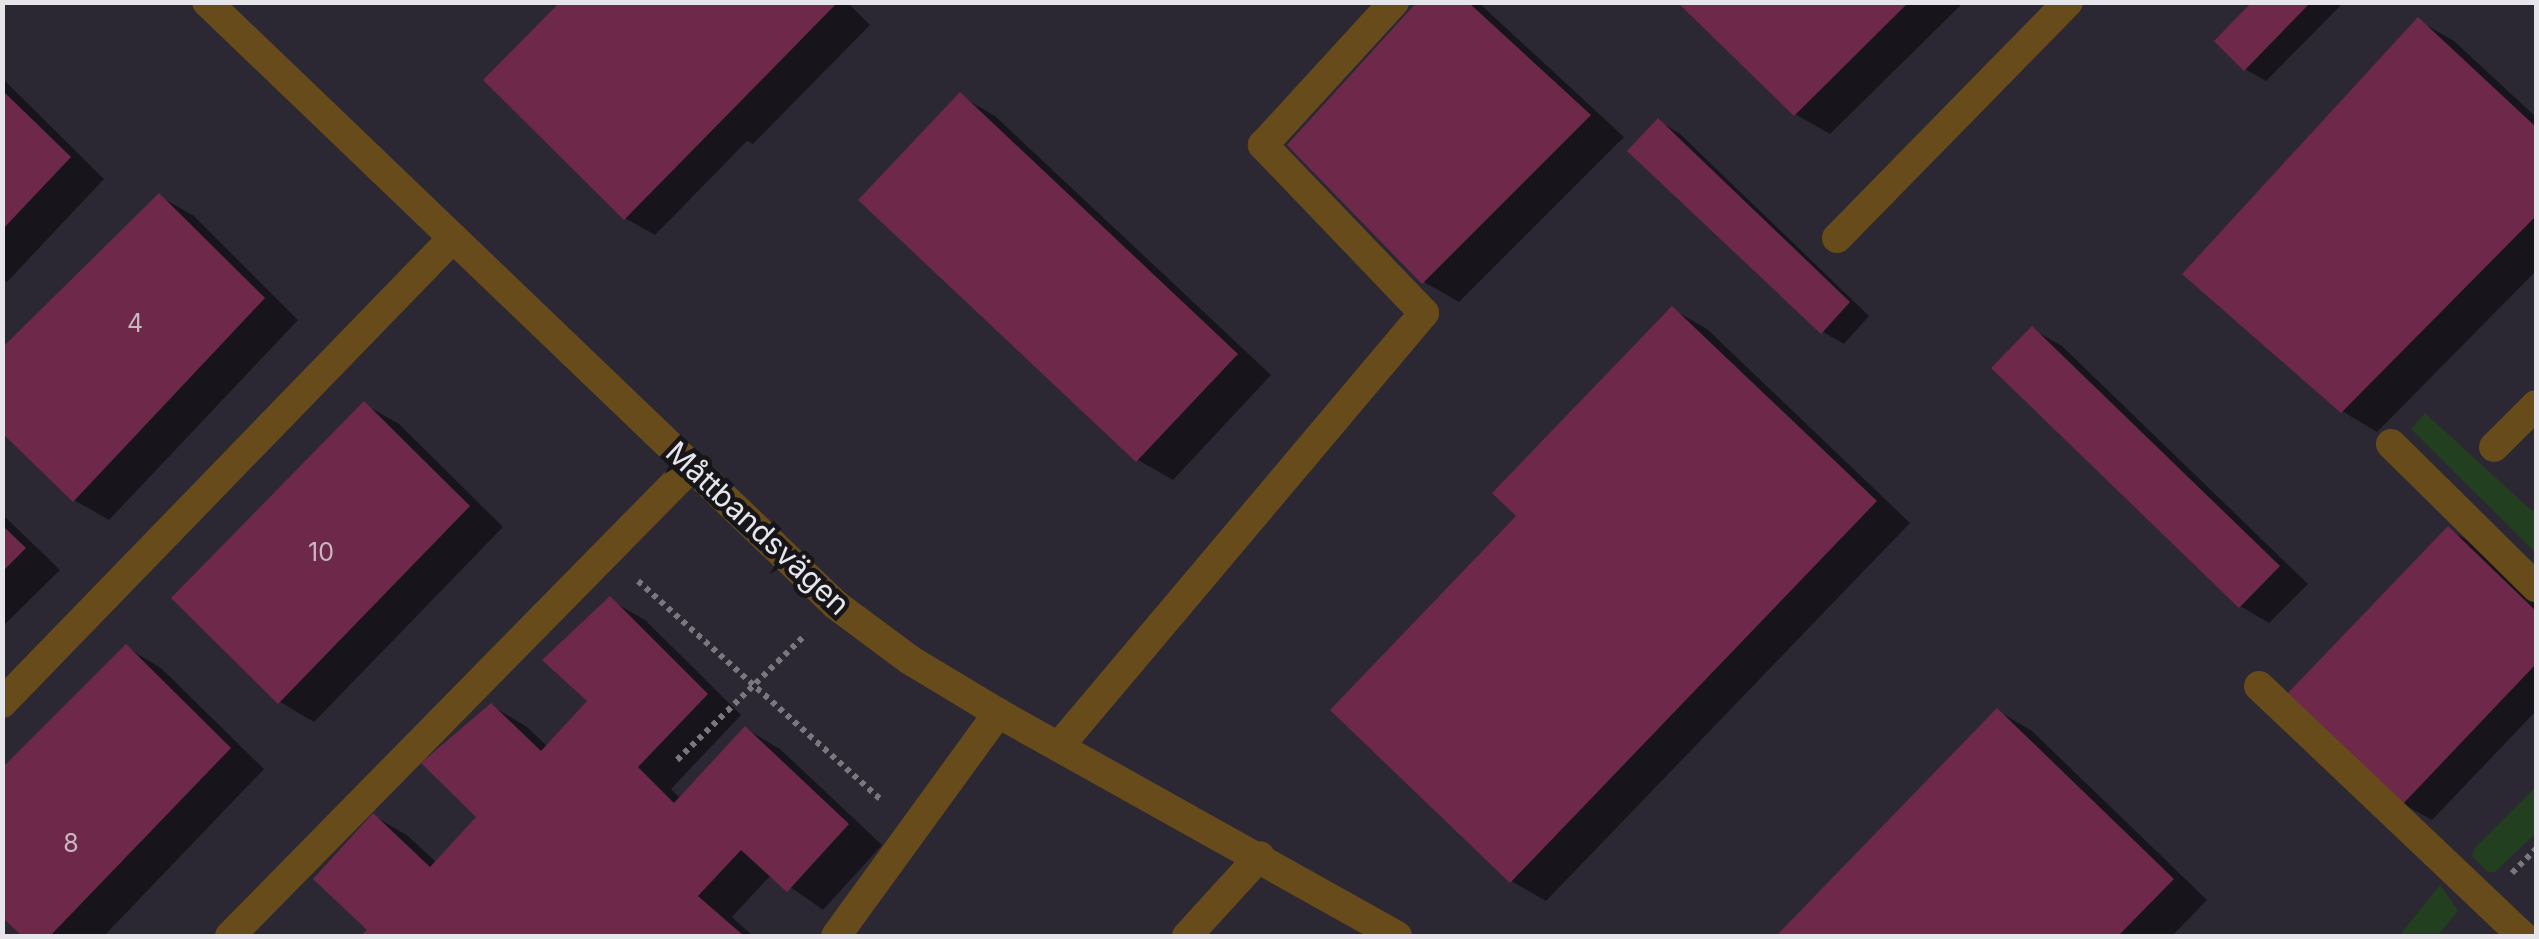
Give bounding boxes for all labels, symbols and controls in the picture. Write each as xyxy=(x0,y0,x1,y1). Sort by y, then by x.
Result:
house number: 4 xyxy=(127,308,143,338)
street label: Måttbandsvägen xyxy=(659,434,857,622)
house number: 10 xyxy=(308,537,334,567)
house number: 8 xyxy=(63,828,79,858)

